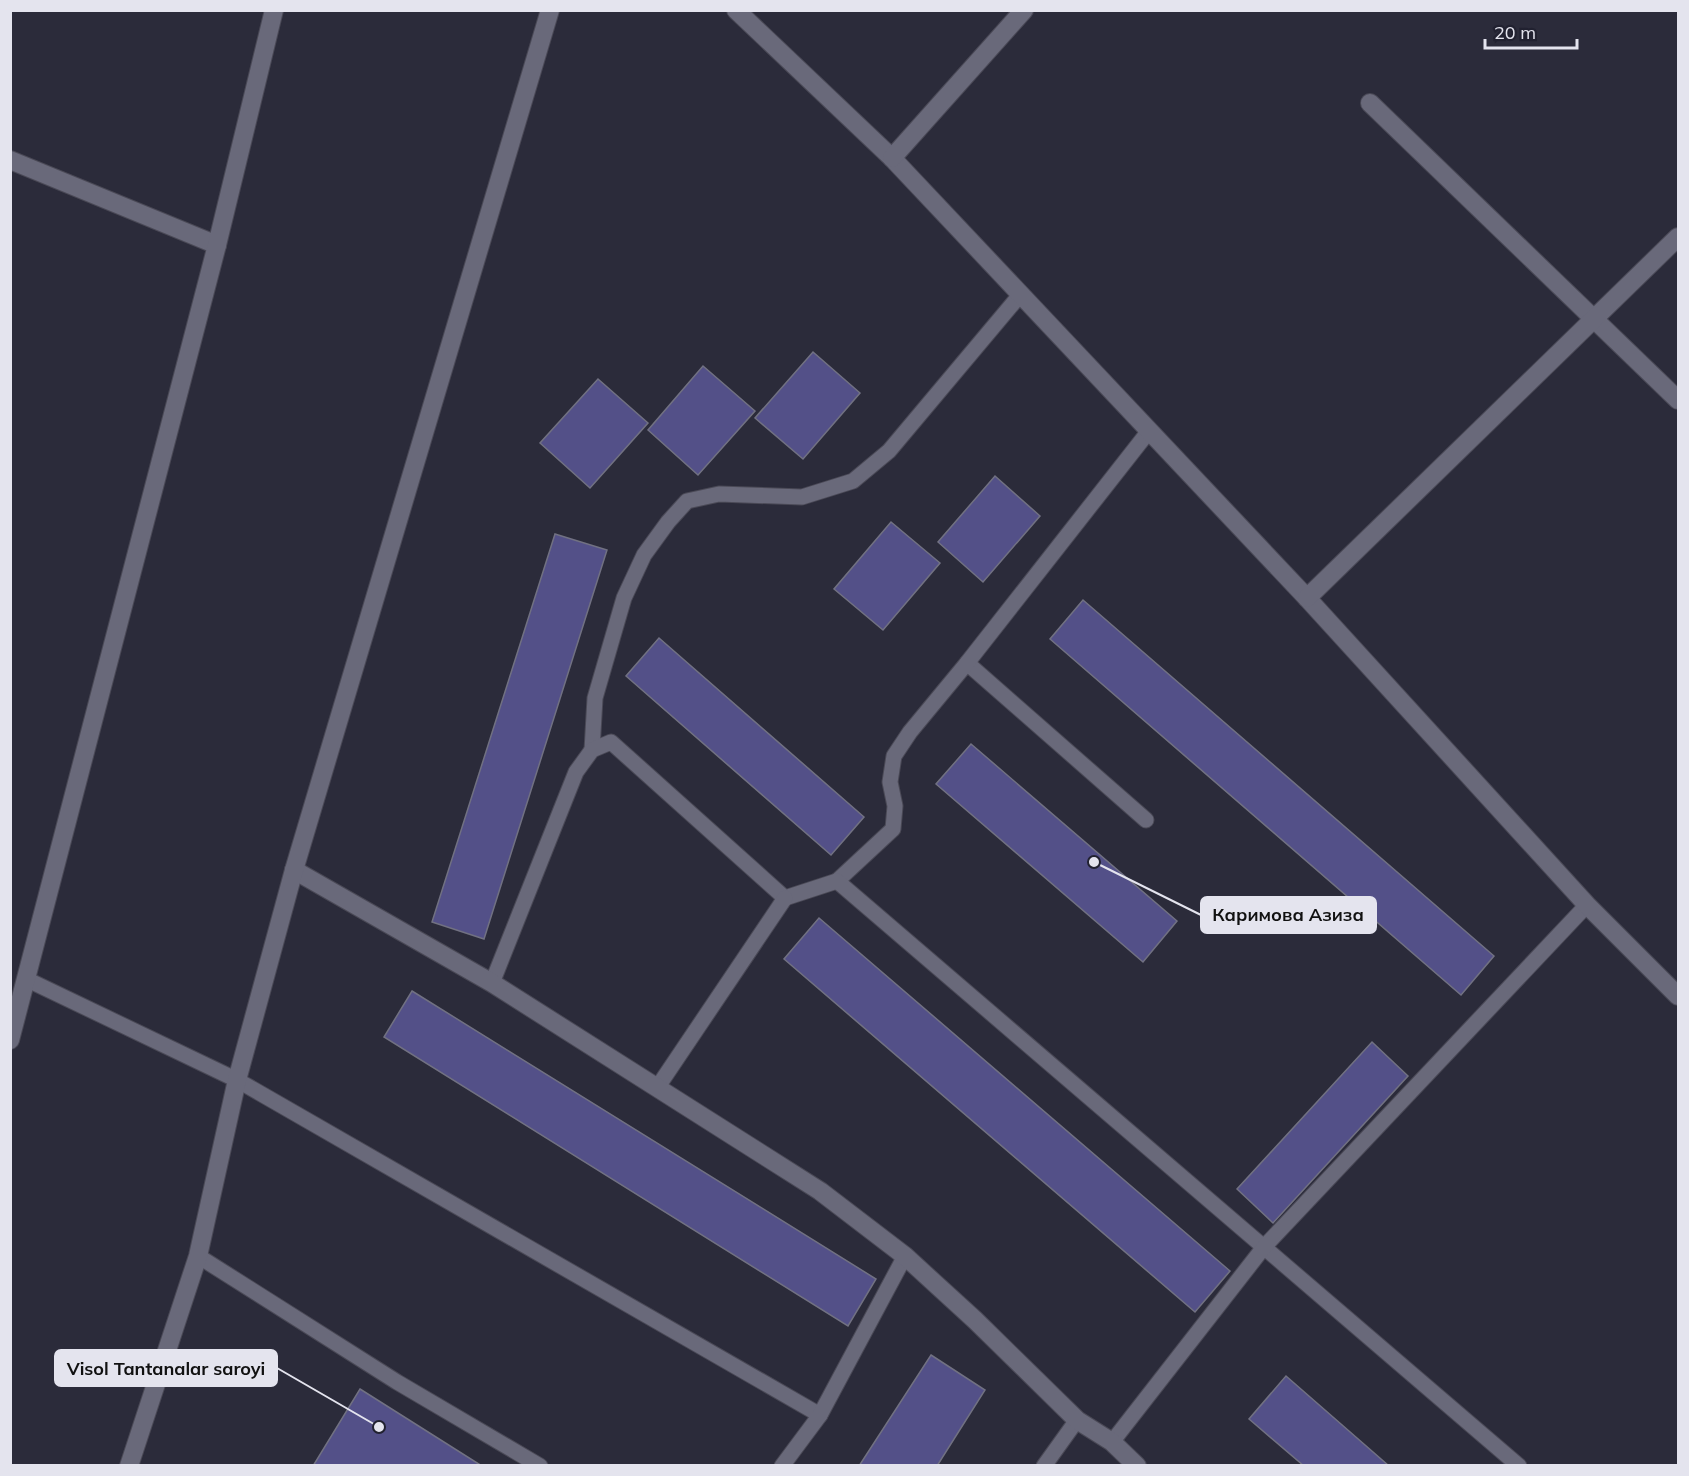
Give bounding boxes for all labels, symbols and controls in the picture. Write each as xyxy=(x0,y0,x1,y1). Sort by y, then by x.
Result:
scale bar xyxy=(1485,12,1576,50)
text: 20 m xyxy=(1494,21,1536,44)
callout: Каримова Азиза xyxy=(1201,897,1376,933)
text: Каримова Азиза xyxy=(1212,903,1364,926)
callout: Visol Tantanalar saroyi xyxy=(55,1350,277,1386)
text: Visol Tantanalar saroyi xyxy=(66,1357,265,1380)

